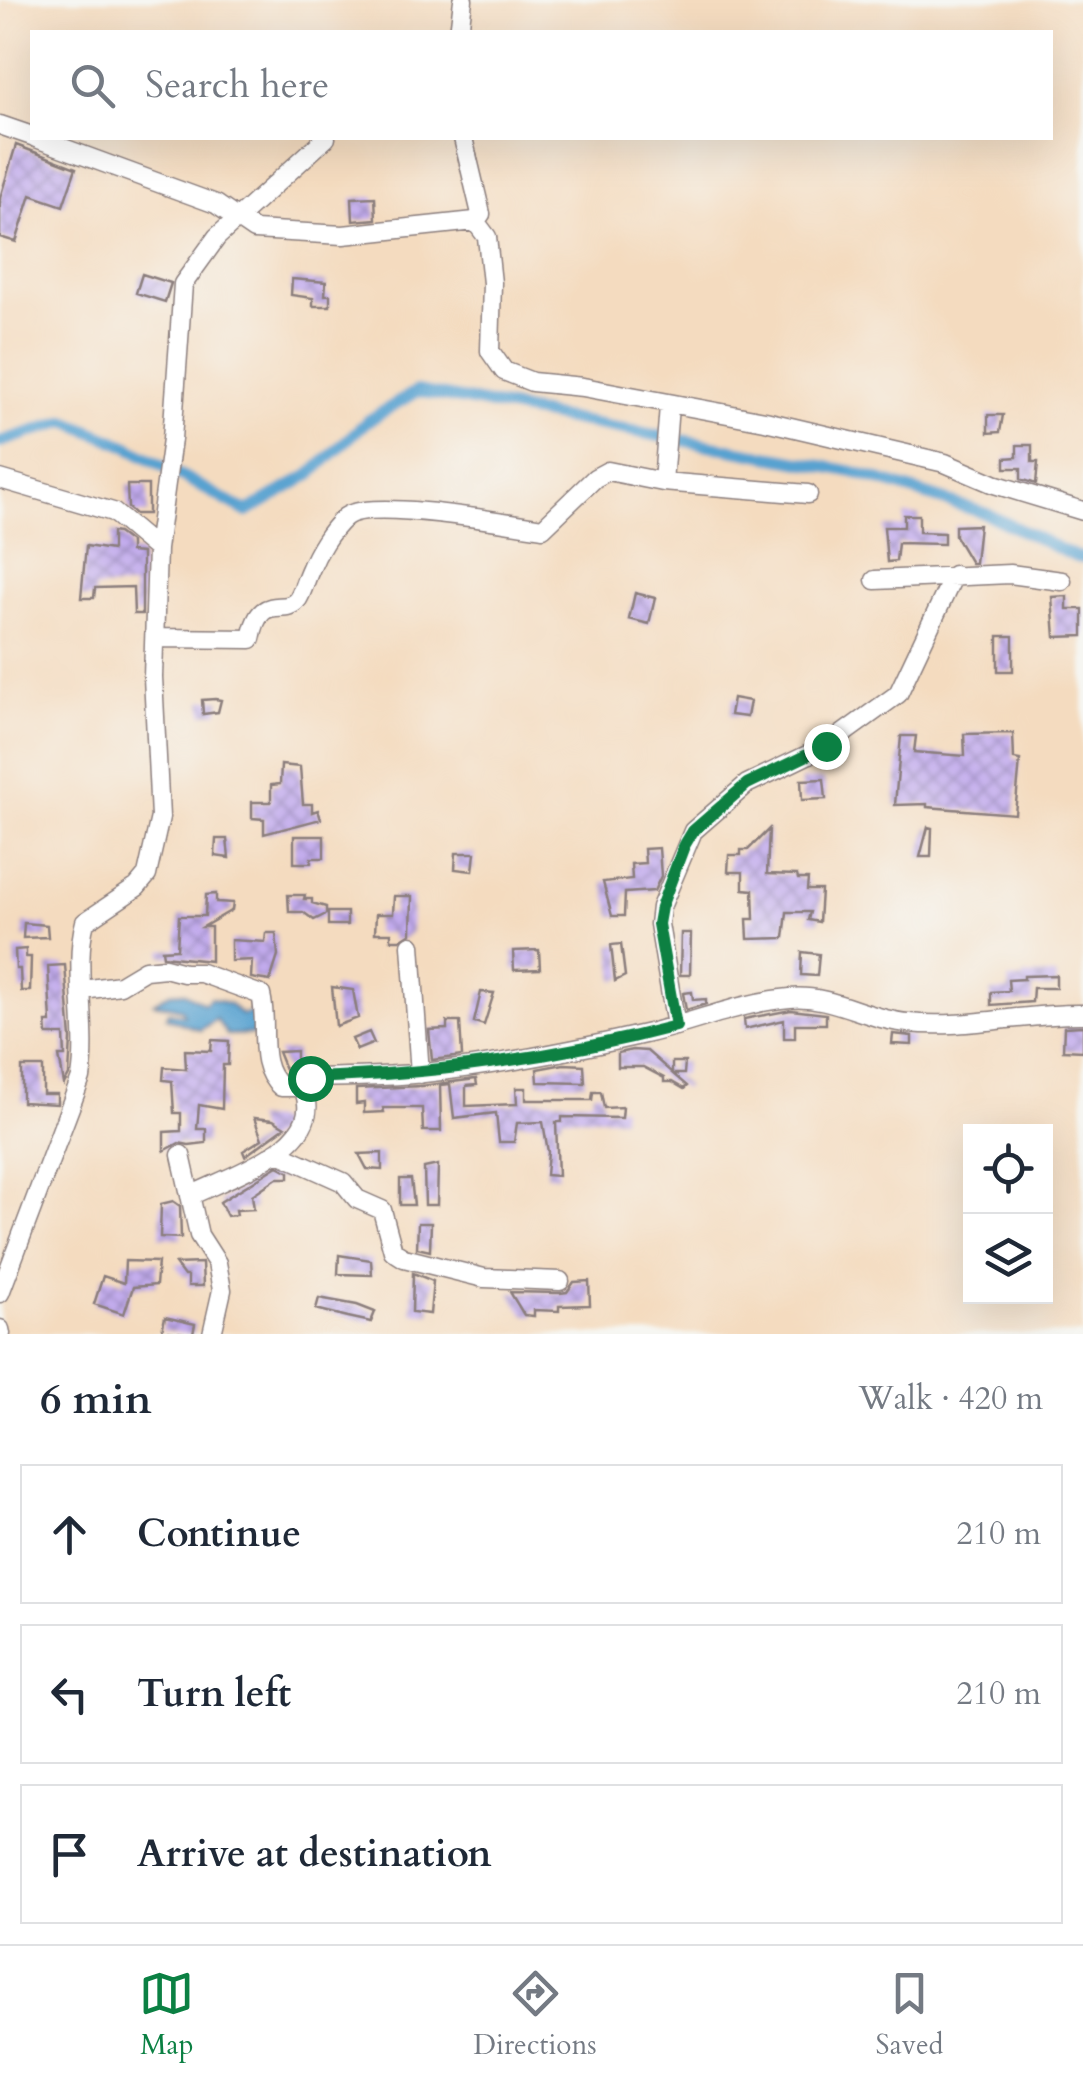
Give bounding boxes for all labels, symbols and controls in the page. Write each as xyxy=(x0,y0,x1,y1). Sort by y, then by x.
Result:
search box xyxy=(30,30,1053,140)
icon: search xyxy=(65,58,120,113)
text: Search here xyxy=(145,59,329,111)
route end xyxy=(804,724,850,770)
route start xyxy=(288,1056,334,1102)
map controls xyxy=(963,1124,1053,1304)
button: locate xyxy=(963,1124,1053,1214)
button: layers xyxy=(963,1214,1053,1304)
text: 6 min xyxy=(40,1371,152,1428)
text: Walk · 420 m xyxy=(858,1377,1043,1421)
icon: ahead xyxy=(42,1507,97,1562)
text: Continue xyxy=(137,1508,301,1560)
text: 210 m xyxy=(956,1512,1041,1556)
icon: left xyxy=(42,1667,97,1722)
text: Turn left xyxy=(137,1668,291,1720)
text: 210 m xyxy=(956,1672,1041,1716)
icon: arrive xyxy=(42,1827,97,1882)
text: Arrive at destination xyxy=(137,1828,492,1880)
tab: Map xyxy=(139,1966,194,2064)
tab: Directions xyxy=(473,1966,597,2064)
tab: Saved xyxy=(876,1966,944,2064)

